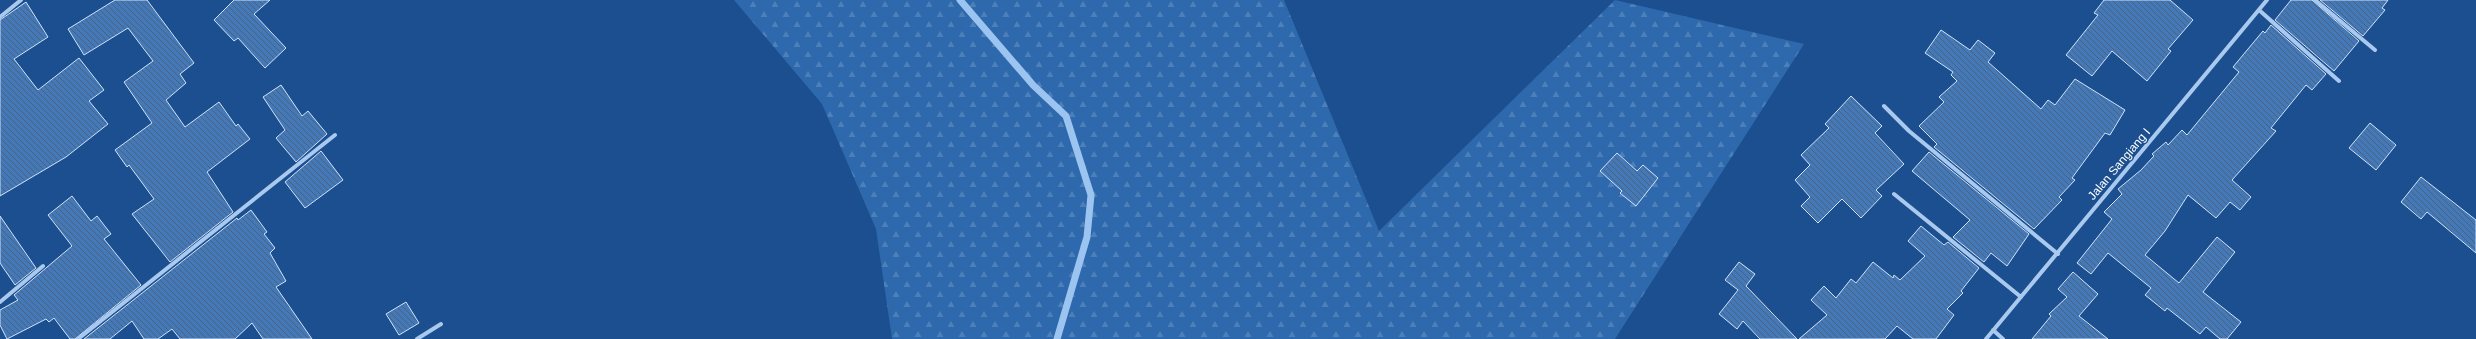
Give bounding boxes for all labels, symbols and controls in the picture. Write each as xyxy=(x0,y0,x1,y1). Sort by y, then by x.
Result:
street label: Jalan Sangiang I xyxy=(2085,125,2153,203)

